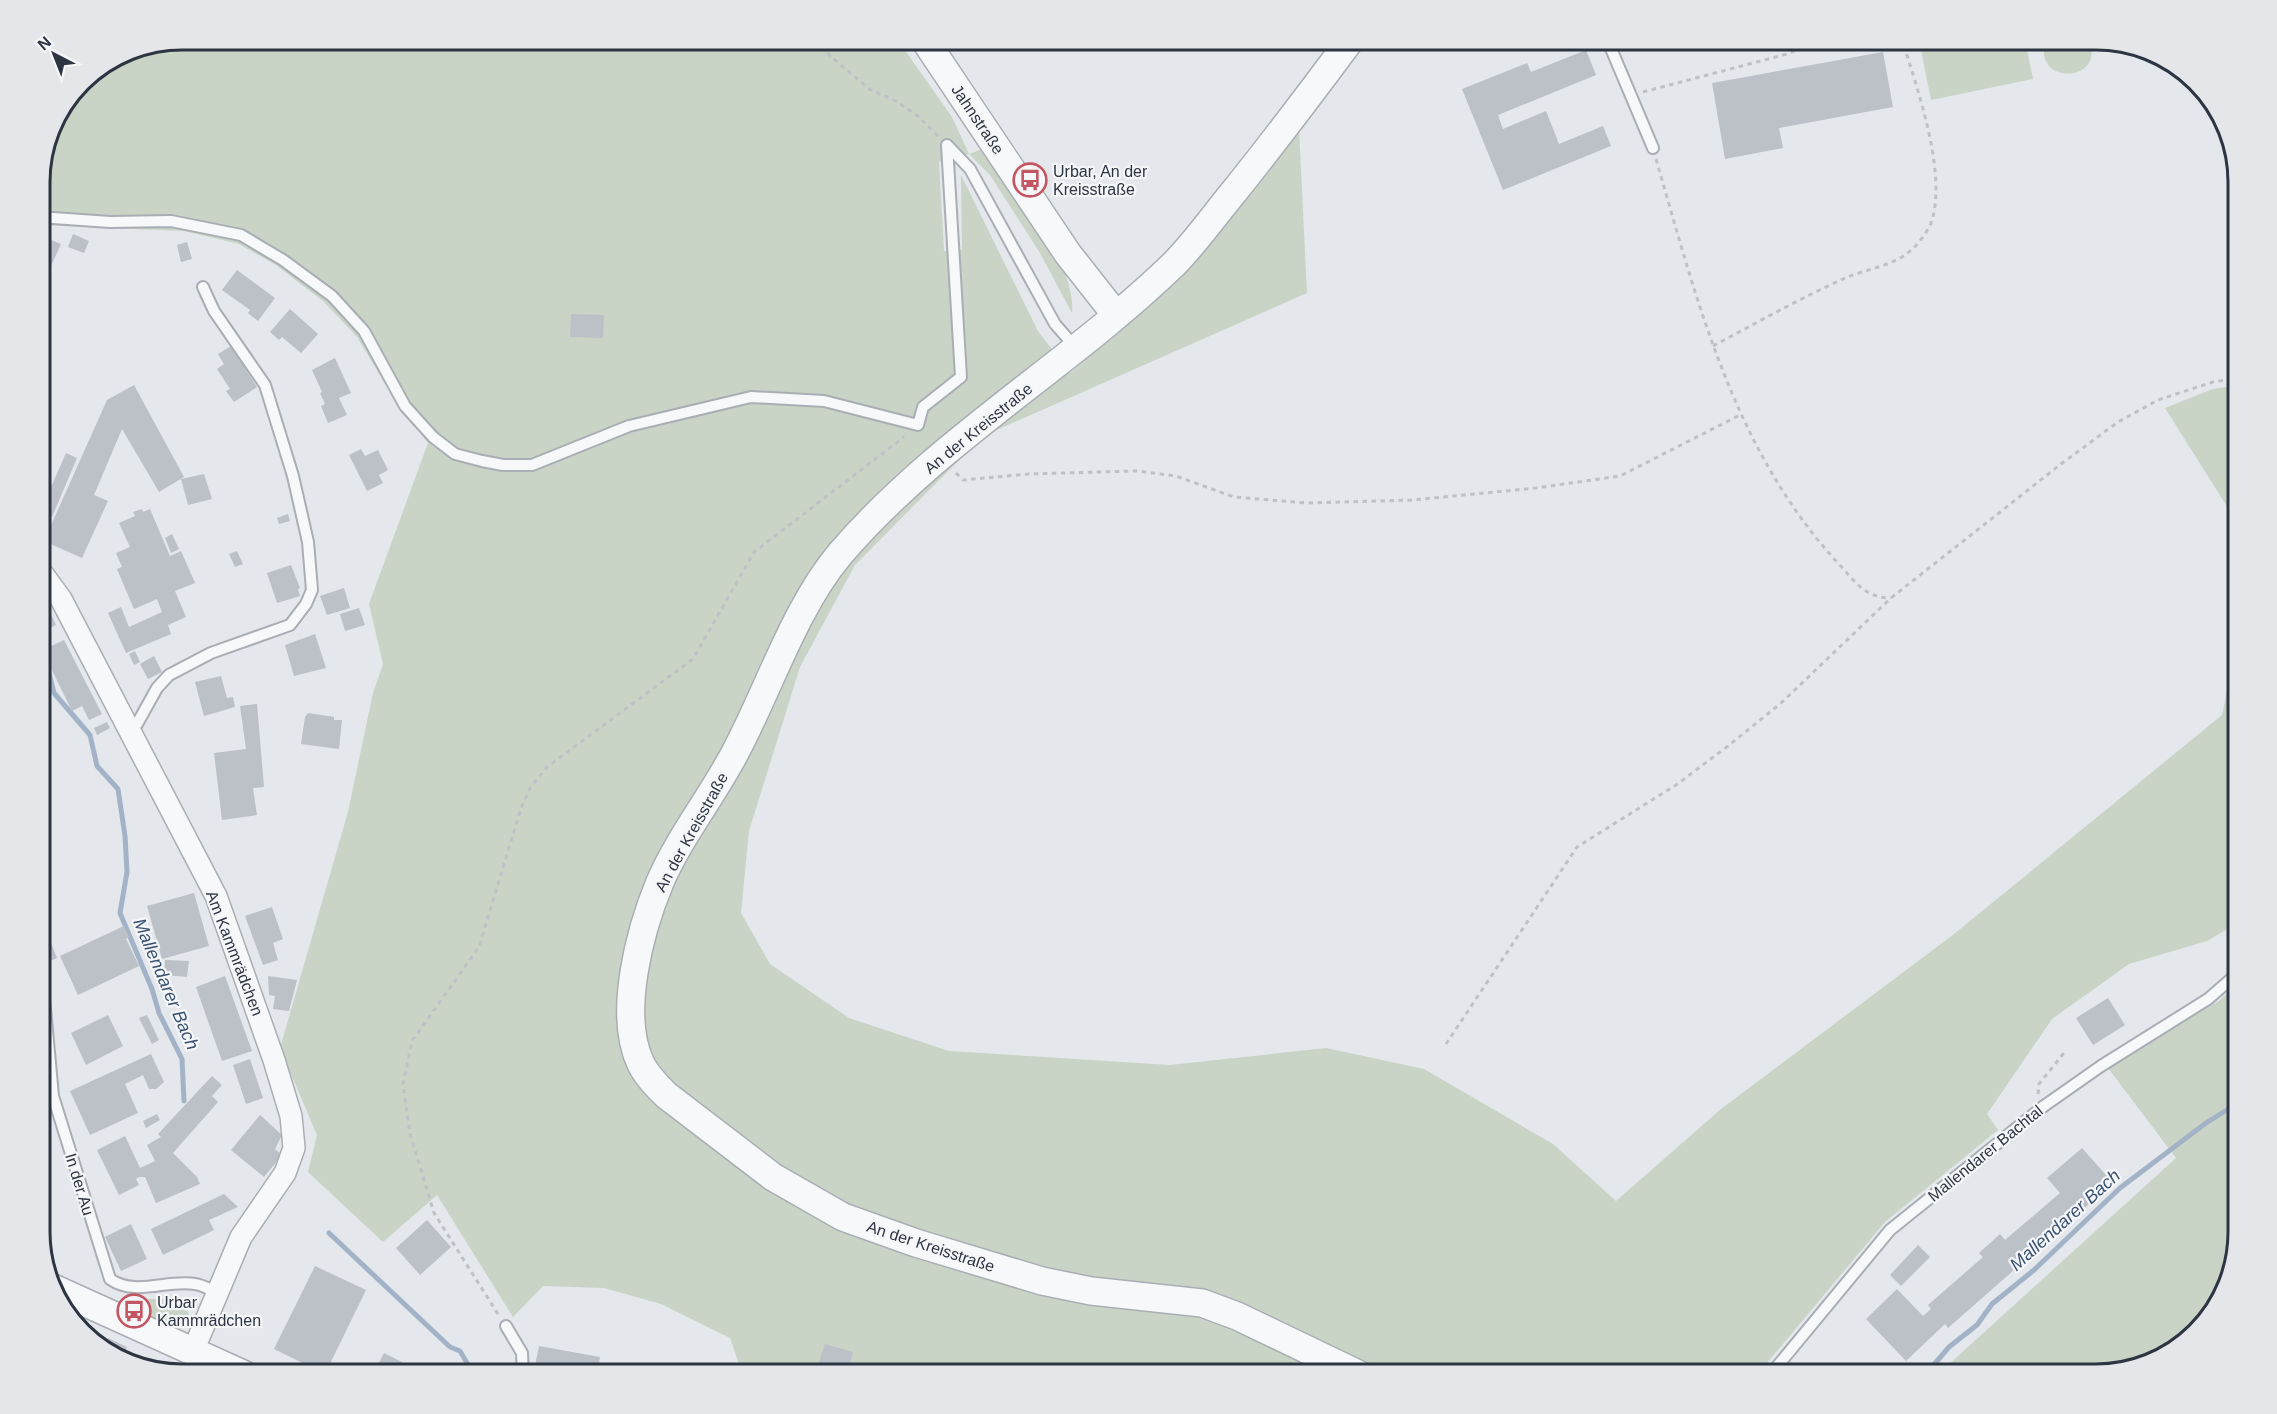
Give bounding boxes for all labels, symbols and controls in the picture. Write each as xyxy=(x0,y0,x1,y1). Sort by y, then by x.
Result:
north arrow xyxy=(24,24,84,84)
text: N xyxy=(34,33,54,53)
street label: Jahnstraße xyxy=(948,81,1007,157)
bus stop icon: Urbar, An der Kreisstraße xyxy=(1012,162,1048,198)
place label: Urbar, An der Kreisstraße xyxy=(1053,163,1148,198)
street label: An der Kreisstraße xyxy=(921,380,1036,477)
street label: An der Kreisstraße xyxy=(652,770,731,895)
street label: Am Kammrädchen xyxy=(203,888,266,1018)
water label: Mallendarer Bach xyxy=(129,915,203,1053)
street label: Mallendarer Bachtal xyxy=(1925,1102,2046,1205)
street label: In der Au xyxy=(62,1151,97,1217)
water label: Mallendarer Bach xyxy=(2006,1165,2124,1275)
street label: An der Kreisstraße xyxy=(865,1218,997,1275)
bus stop icon: Urbar Kammrädchen xyxy=(116,1293,152,1329)
place label: Urbar Kammrädchen xyxy=(157,1294,261,1329)

